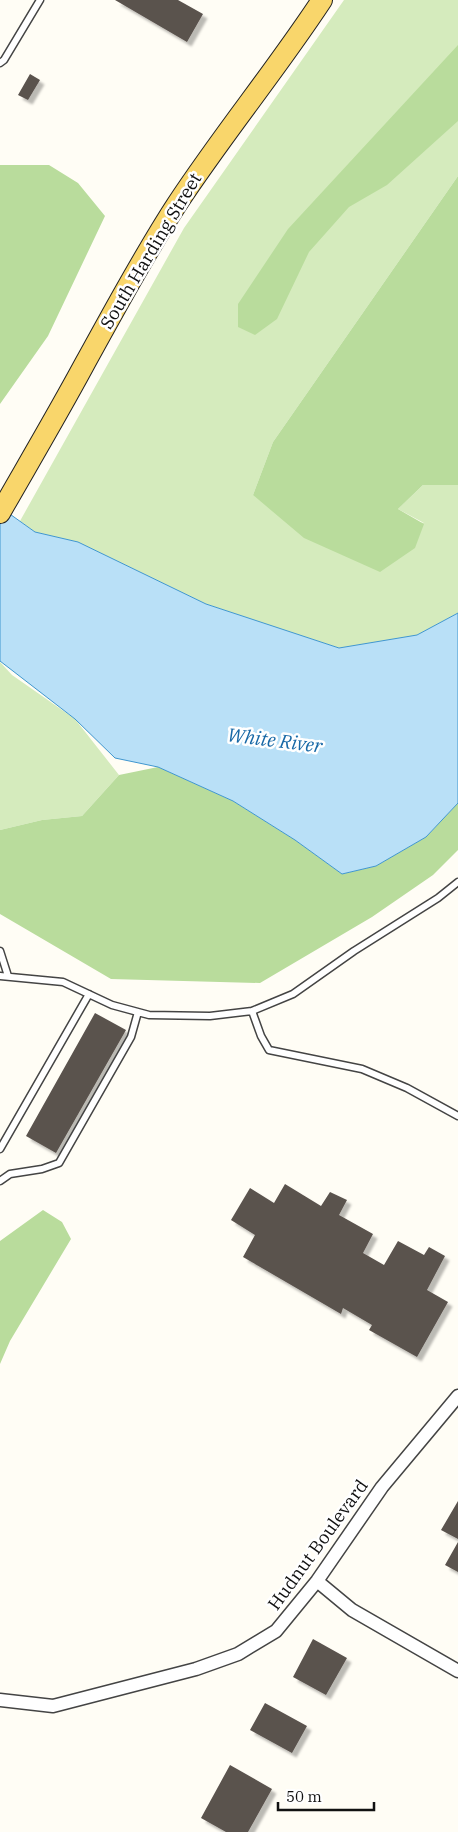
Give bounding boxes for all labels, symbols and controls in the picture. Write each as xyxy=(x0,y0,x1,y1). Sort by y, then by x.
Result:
street label: South Harding Street xyxy=(95,168,206,333)
water label: White River xyxy=(226,722,324,758)
street label: Hudnut Boulevard xyxy=(262,1475,373,1615)
scale bar xyxy=(278,1780,374,1812)
text: 50 m xyxy=(286,1787,322,1806)

